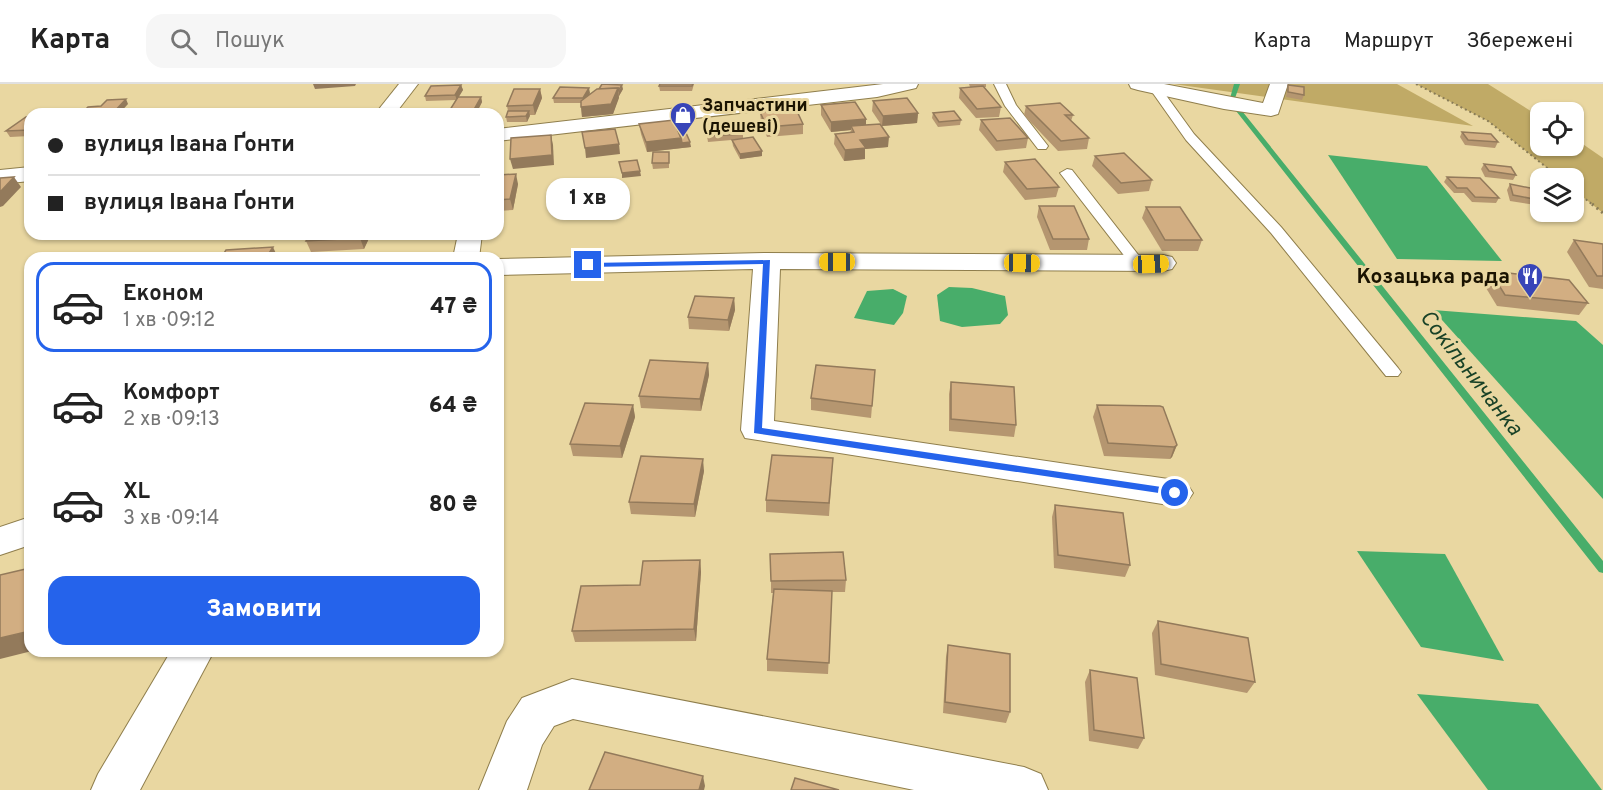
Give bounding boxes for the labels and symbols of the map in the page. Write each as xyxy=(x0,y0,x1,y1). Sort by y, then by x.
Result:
place label: Запчастини (дешеві) xyxy=(702,95,808,139)
shop icon: Запчастини (дешеві) xyxy=(668,100,698,138)
callout: 1 хв xyxy=(546,178,630,220)
route end xyxy=(574,251,601,278)
car xyxy=(819,253,855,271)
car xyxy=(1004,254,1040,272)
car xyxy=(1133,254,1169,274)
restaurant icon: Козацька рада xyxy=(1515,261,1545,299)
place label: Козацька рада xyxy=(1357,264,1510,291)
water label: Сокільничанка xyxy=(1413,305,1528,442)
route start xyxy=(1161,479,1188,506)

